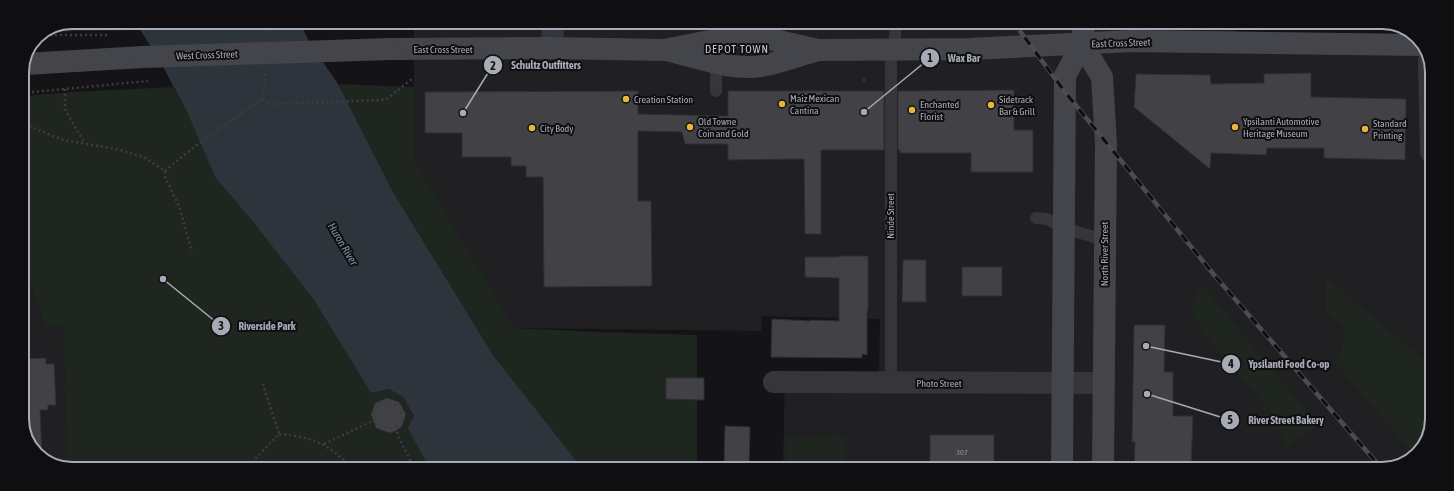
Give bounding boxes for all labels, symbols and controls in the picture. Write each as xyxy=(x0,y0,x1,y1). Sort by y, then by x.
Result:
street label: East Cross Street xyxy=(1091,36,1151,50)
district label: DEPOT TOWN xyxy=(705,43,769,55)
street label: East Cross Street xyxy=(413,44,473,55)
callout: Wax Bar xyxy=(920,46,988,69)
street label: West Cross Street xyxy=(176,48,238,62)
text: 1 xyxy=(927,51,933,65)
text: Wax Bar xyxy=(947,52,981,64)
callout: Schultz Outfitters xyxy=(483,54,589,77)
text: 2 xyxy=(490,59,496,73)
text: Schultz Outfitters xyxy=(511,59,581,71)
place label: Maiz Mexican Cantina xyxy=(790,93,839,116)
marker: Creation Station xyxy=(621,94,631,104)
place label: Creation Station xyxy=(634,94,693,105)
place label: Sidetrack Bar & Grill xyxy=(999,94,1035,117)
marker: Maiz Mexican Cantina xyxy=(777,99,787,109)
place label: Enchanted Florist xyxy=(920,99,959,122)
marker: Sidetrack Bar & Grill xyxy=(986,100,996,110)
marker: Enchanted Florist xyxy=(907,105,917,115)
place label: Old Towne Coin and Gold xyxy=(698,116,749,139)
place label: Ypsilanti Automotive Heritage Museum xyxy=(1243,116,1320,139)
place label: Standard Printing xyxy=(1373,118,1407,141)
marker: Old Towne Coin and Gold xyxy=(685,122,695,132)
marker: Ypsilanti Automotive Heritage Museum xyxy=(1230,122,1240,132)
marker: City Body xyxy=(527,123,537,133)
place label: City Body xyxy=(540,123,573,134)
marker: Standard Printing xyxy=(1360,124,1370,134)
street label: Ninde Street xyxy=(885,193,896,239)
water label: Huron River xyxy=(326,221,361,268)
street label: North River Street xyxy=(1099,222,1110,286)
callout: Riverside Park xyxy=(211,315,304,338)
text: 3 xyxy=(218,319,224,333)
text: Riverside Park xyxy=(238,320,296,332)
callout: Ypsilanti Food Co-op xyxy=(1221,352,1338,375)
text: 4 xyxy=(1227,357,1234,371)
text: Ypsilanti Food Co-op xyxy=(1247,358,1330,370)
street label: Photo Street xyxy=(916,378,962,389)
callout: River Street Bakery xyxy=(1220,408,1332,431)
text: 5 xyxy=(1227,413,1233,427)
text: River Street Bakery xyxy=(1248,414,1324,426)
house number: 307 xyxy=(956,448,968,457)

